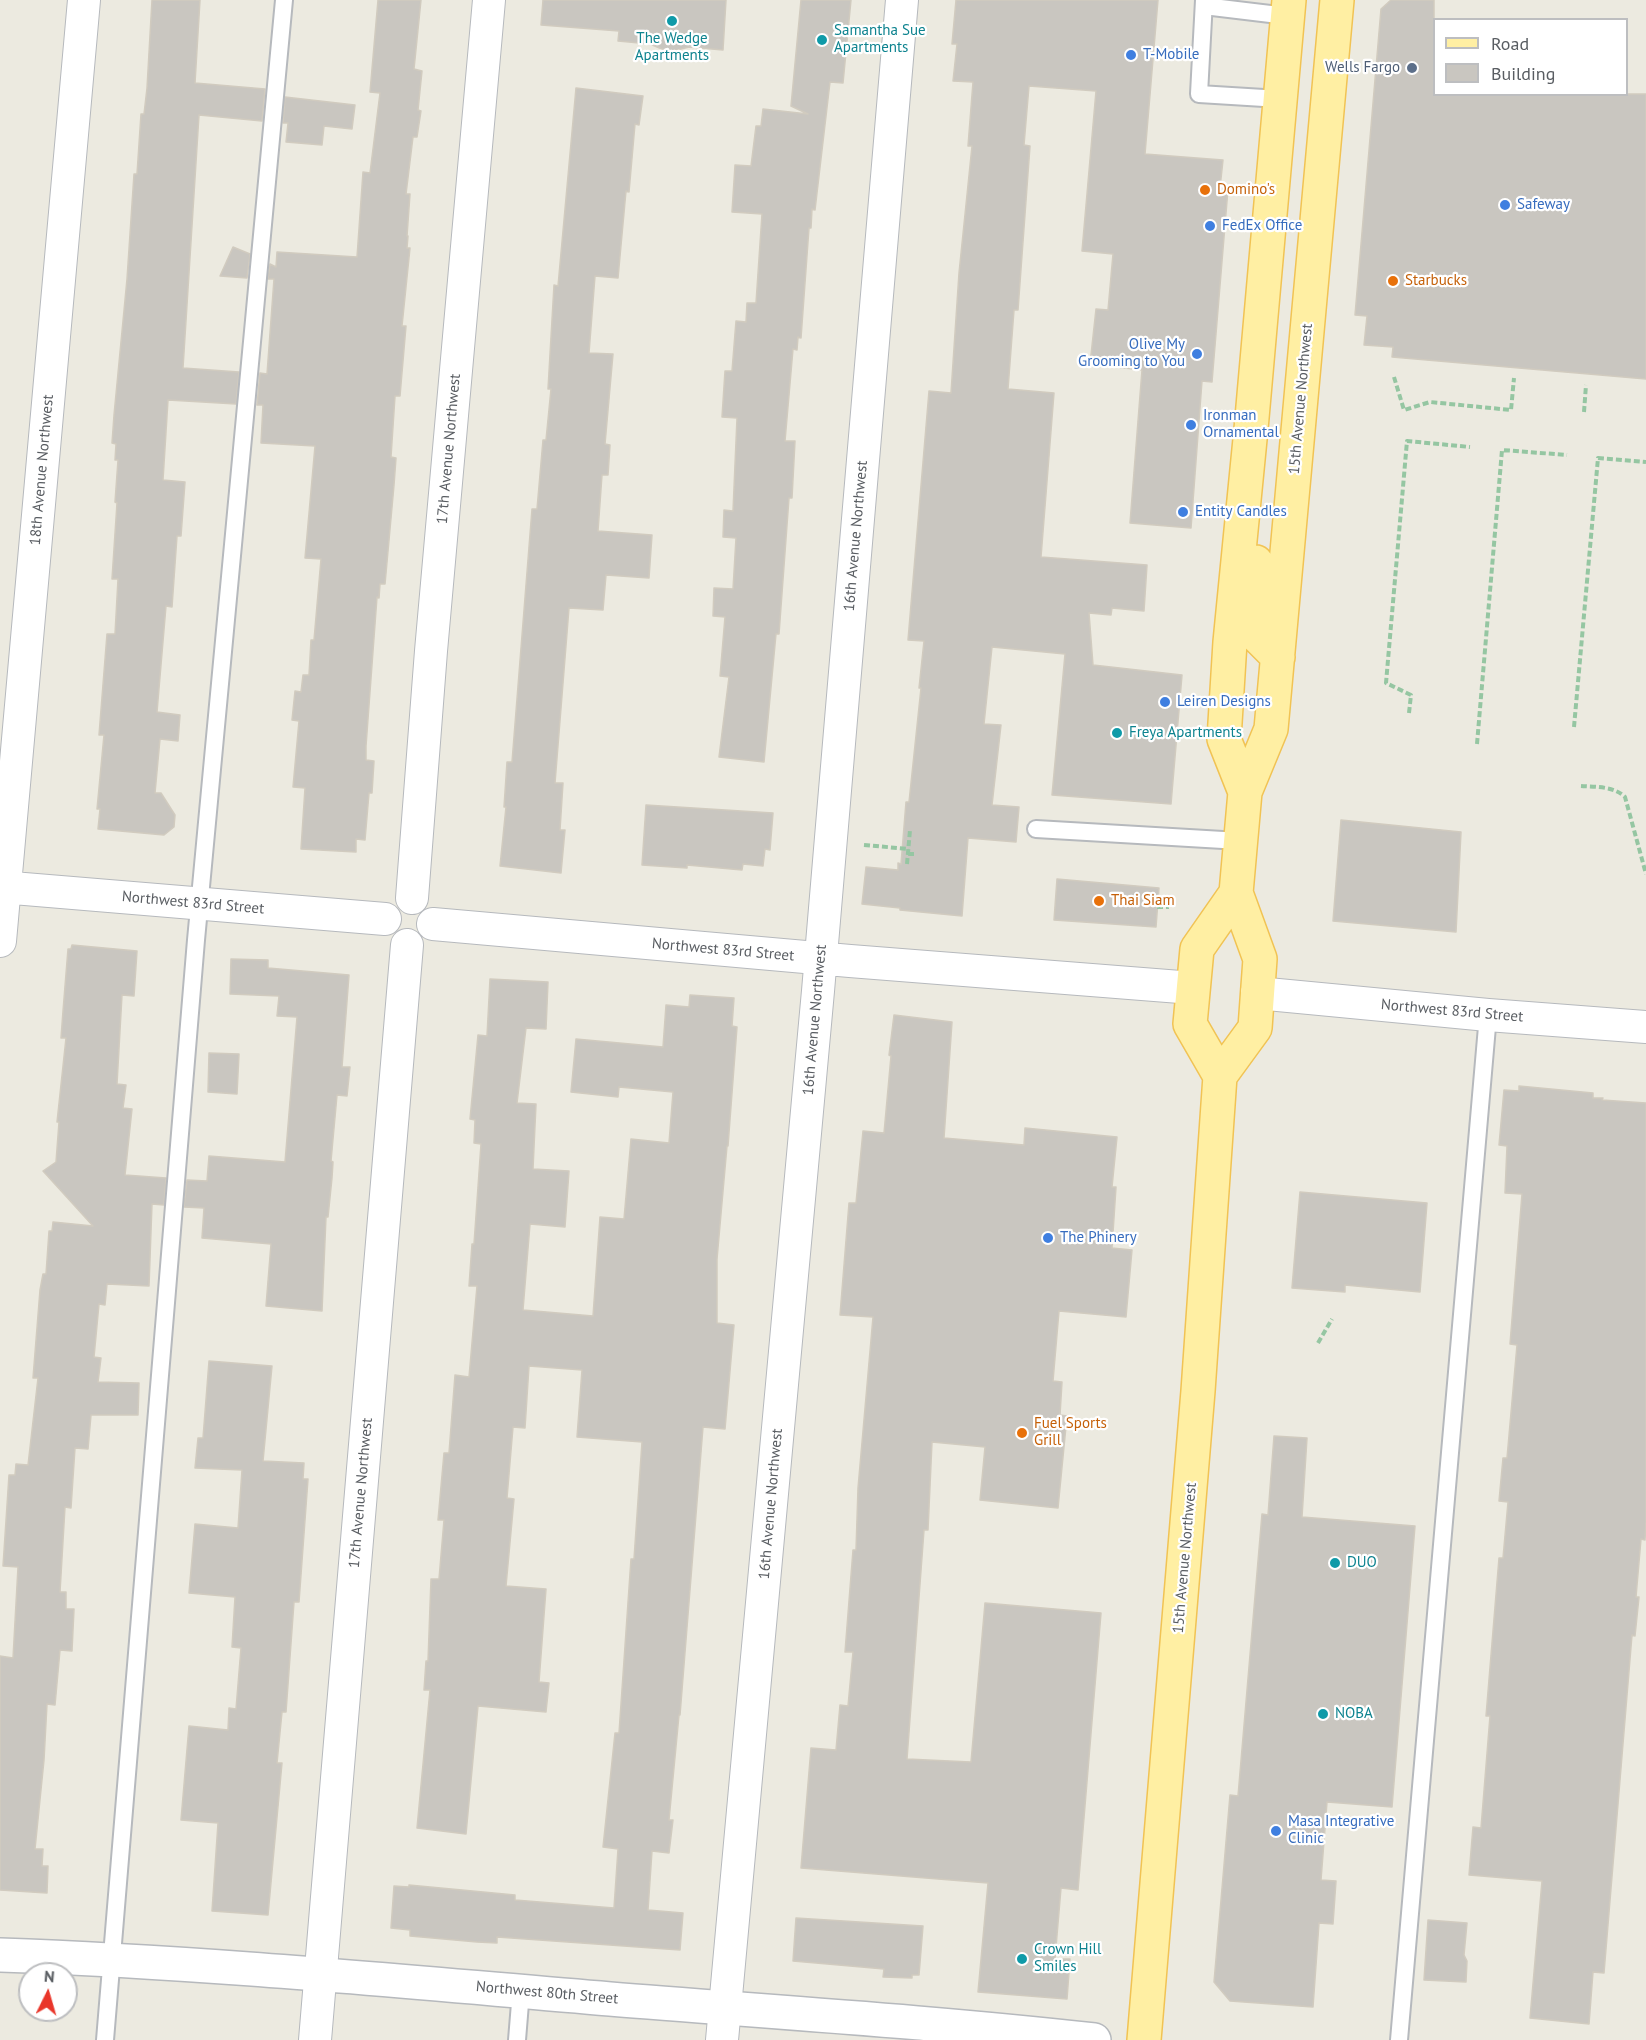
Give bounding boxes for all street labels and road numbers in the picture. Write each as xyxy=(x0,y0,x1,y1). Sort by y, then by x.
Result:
street label: 15th Avenue Northwest xyxy=(1285,323,1317,475)
street label: 17th Avenue Northwest xyxy=(433,373,465,525)
street label: 18th Avenue Northwest xyxy=(26,394,58,546)
street label: 16th Avenue Northwest xyxy=(840,460,872,612)
street label: Northwest 83rd Street xyxy=(121,888,265,918)
street label: Northwest 83rd Street xyxy=(651,935,795,965)
street label: 16th Avenue Northwest xyxy=(799,944,831,1096)
street label: Northwest 83rd Street xyxy=(1380,996,1524,1026)
street label: 17th Avenue Northwest xyxy=(345,1417,377,1569)
street label: 16th Avenue Northwest xyxy=(755,1428,787,1580)
street label: 15th Avenue Northwest xyxy=(1169,1482,1201,1634)
street label: Northwest 80th Street xyxy=(475,1978,619,2008)

